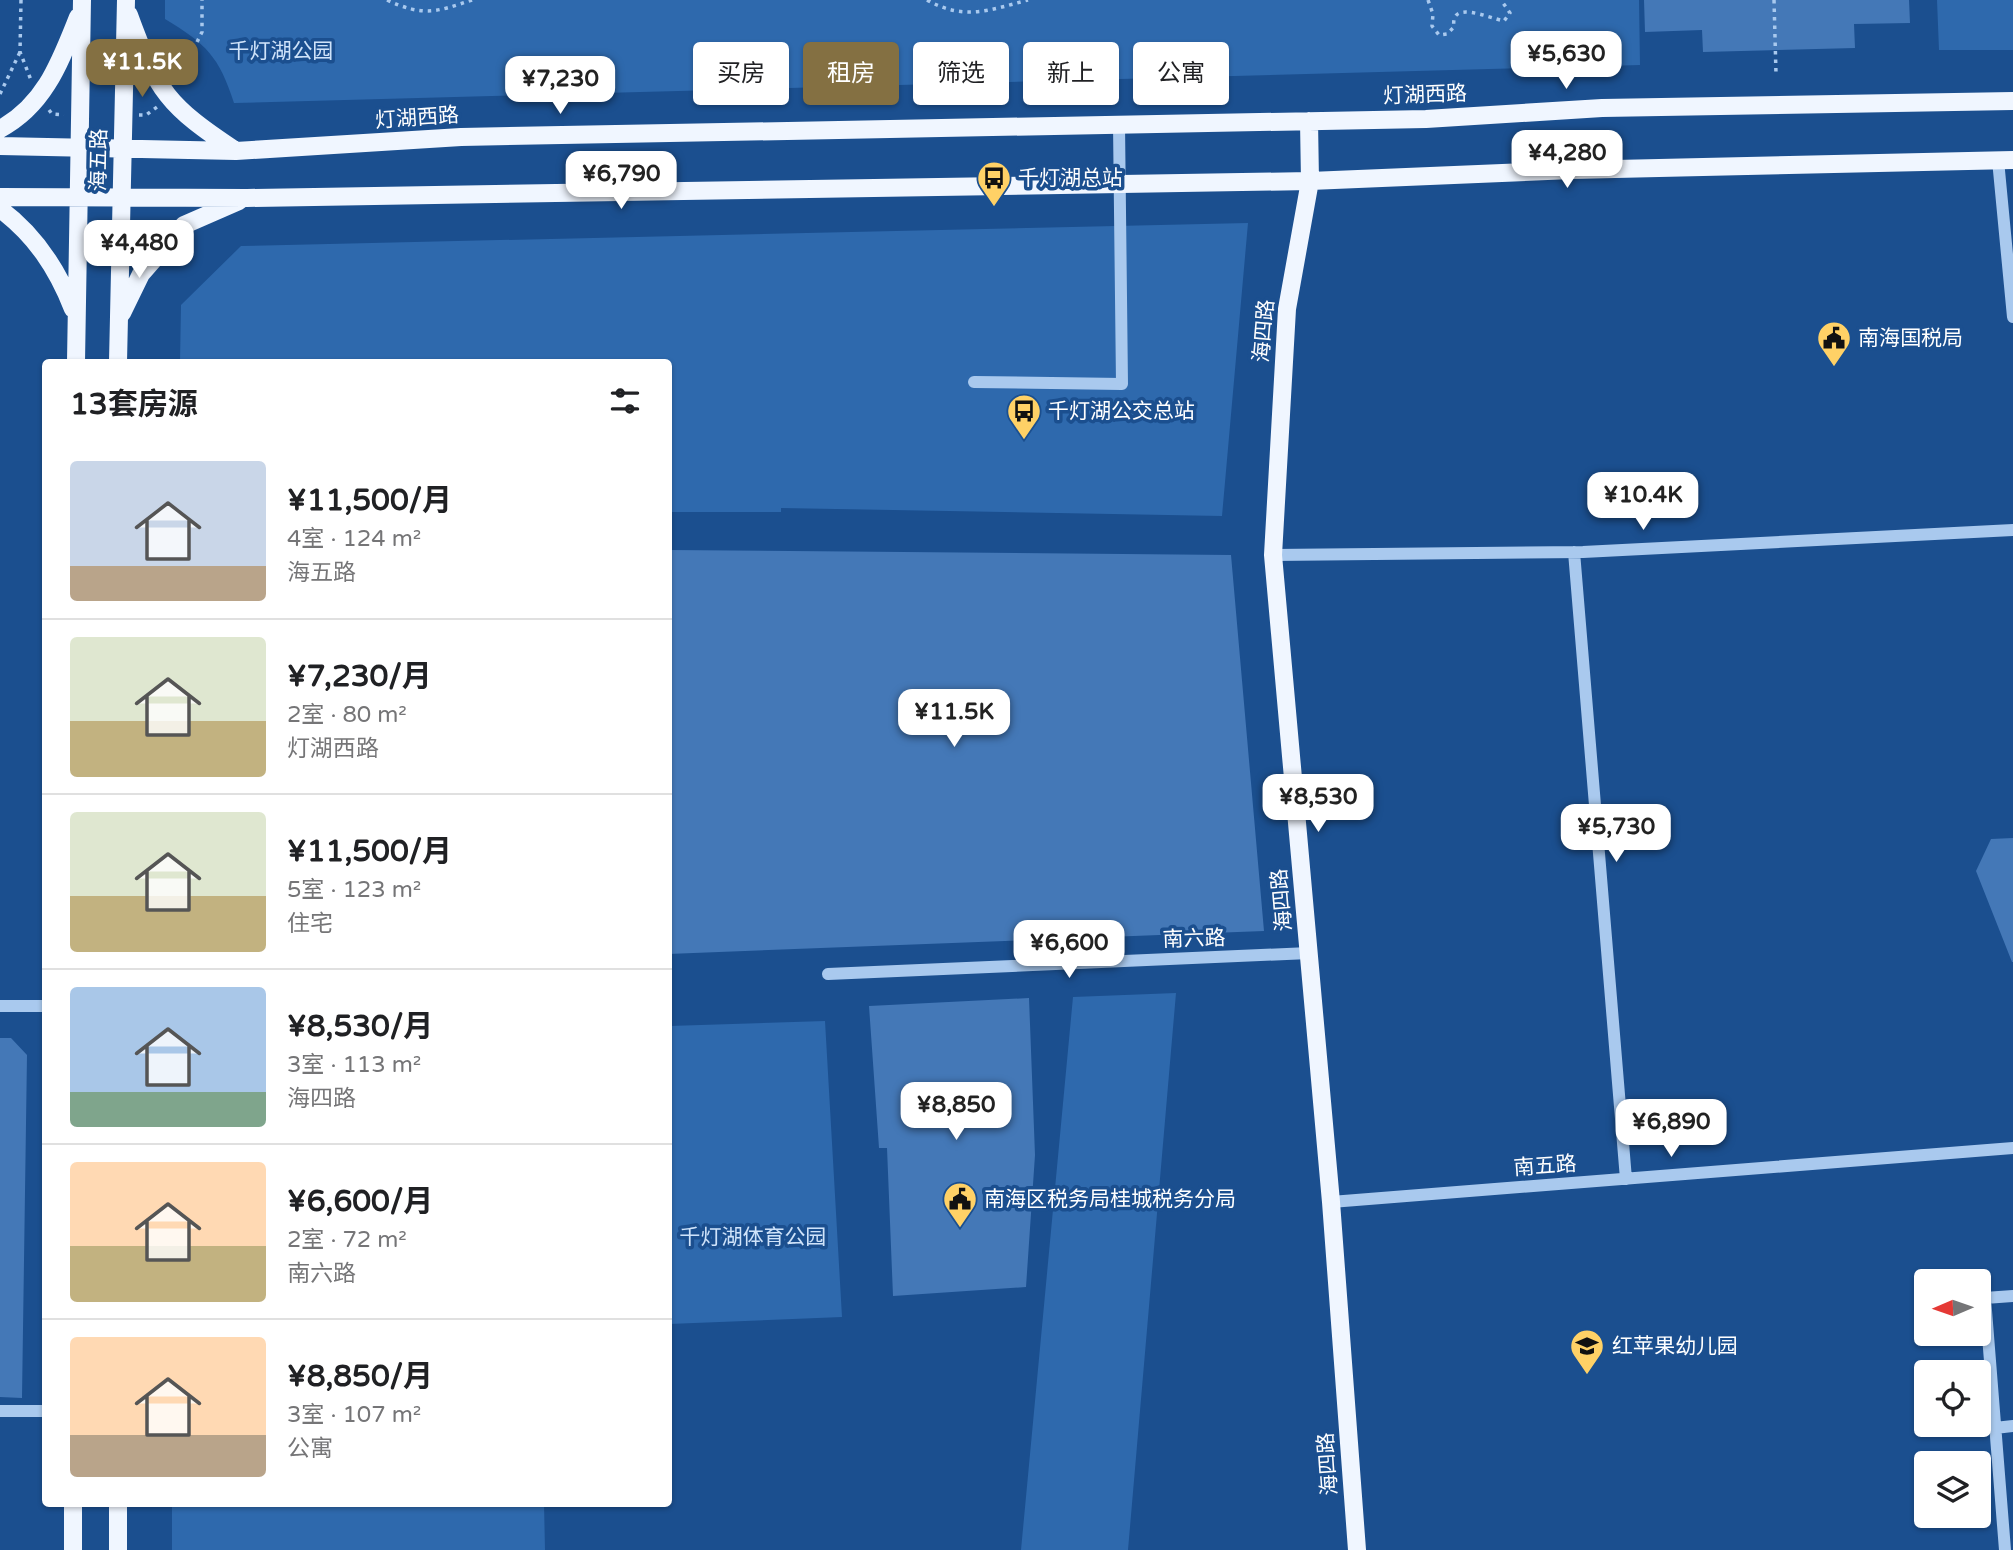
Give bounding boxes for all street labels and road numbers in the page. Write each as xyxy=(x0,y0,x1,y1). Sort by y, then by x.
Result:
street label: 灯湖西路 xyxy=(1383,81,1467,109)
street label: 灯湖西路 xyxy=(374,103,460,133)
street label: 海五路 xyxy=(86,128,112,192)
street label: 海四路 xyxy=(1249,299,1279,363)
street label: 海四路 xyxy=(1267,868,1297,932)
street label: 南六路 xyxy=(1162,925,1226,953)
street label: 南五路 xyxy=(1513,1151,1577,1181)
street label: 海四路 xyxy=(1313,1432,1343,1496)

